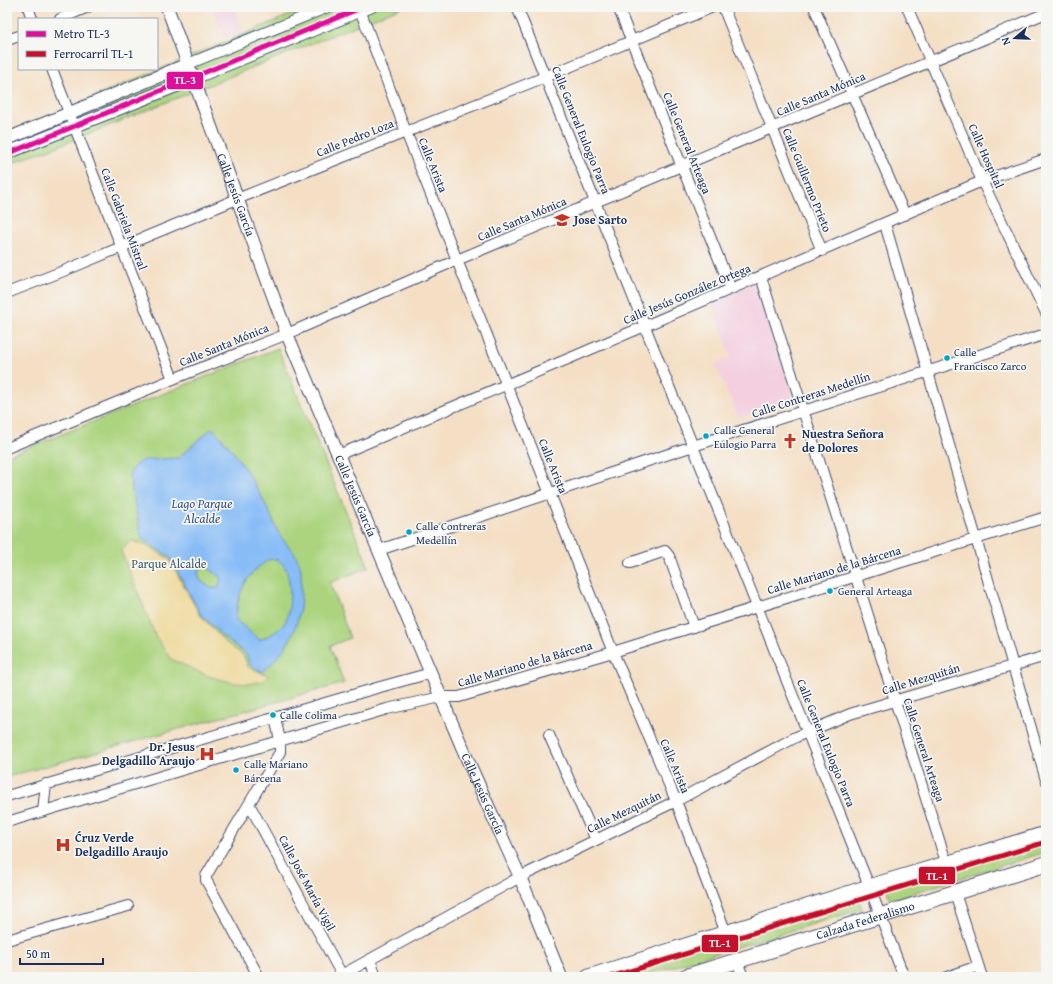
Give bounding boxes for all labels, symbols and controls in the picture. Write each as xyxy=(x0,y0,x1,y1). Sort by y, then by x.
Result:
legend xyxy=(18,18,158,70)
north arrow xyxy=(995,18,1035,58)
text: Metro TL-3 xyxy=(54,25,110,42)
text: N xyxy=(997,35,1014,47)
text: Ferrocarril TL-1 xyxy=(54,45,134,62)
street label: Calle General Eulogio Parra xyxy=(548,63,615,197)
street label: Calle Santa Mónica xyxy=(774,67,868,120)
line badge: TL-3 xyxy=(166,71,204,90)
text: TL-3 xyxy=(174,72,196,88)
street label: Calle General Arteaga xyxy=(659,89,716,196)
street label: Calle Pedro Loza xyxy=(314,114,396,161)
street label: Calle Hospital xyxy=(965,121,1009,191)
street label: Calle Guillermo Prieto xyxy=(779,125,836,234)
street label: Calle Arista xyxy=(415,135,452,195)
street label: Calle Jesús García xyxy=(213,151,259,239)
street label: Calle Gabriela Mistral xyxy=(97,165,152,273)
street label: Calle Santa Mónica xyxy=(475,192,569,245)
school or university icon: Jose Sarto xyxy=(553,211,571,229)
place label: Jose Sarto xyxy=(572,211,628,228)
street label: Calle Jesús González Ortega xyxy=(621,259,753,328)
street label: Calle Santa Mónica xyxy=(177,319,271,370)
place label: Calle Francisco Zarco xyxy=(954,344,1027,374)
marker: Calle Francisco Zarco xyxy=(942,353,952,363)
street label: Calle Contreras Medellín xyxy=(749,367,872,422)
place label: Calle General Eulogio Parra xyxy=(714,422,777,452)
place label: Nuestra Señora de Dolores xyxy=(802,425,885,456)
marker: Calle General Eulogio Parra xyxy=(701,431,711,441)
church icon: Nuestra Señora de Dolores xyxy=(781,432,799,450)
street label: Calle Arista xyxy=(535,436,572,496)
street label: Calle Jesús García xyxy=(331,452,381,539)
water label: Lago Parque Alcalde xyxy=(171,494,232,528)
place label: Calle Contreras Medellín xyxy=(416,518,486,548)
marker: Calle Contreras Medellín xyxy=(404,527,414,537)
street label: Calle Mariano de la Bárcena xyxy=(765,541,903,598)
park label: Parque Alcalde xyxy=(131,555,207,572)
place label: General Arteaga xyxy=(838,583,913,599)
marker: General Arteaga xyxy=(825,586,835,596)
street label: Calle Mariano de la Bárcena xyxy=(456,636,594,691)
street label: Calle Mezquitán xyxy=(880,659,962,698)
street label: Calle General Eulogio Parra xyxy=(793,676,860,810)
street label: Calle General Arteaga xyxy=(900,696,949,804)
place label: Calle Colima xyxy=(280,707,338,723)
marker: Calle Colima xyxy=(268,710,278,720)
street label: Calle Arista xyxy=(656,736,695,796)
place label: Dr. Jesus Delgadillo Araujo xyxy=(102,738,196,769)
hospital icon: Dr. Jesus Delgadillo Araujo xyxy=(198,745,216,763)
street label: Calle Jesús García xyxy=(458,750,509,837)
place label: Calle Mariano Bárcena xyxy=(244,756,308,786)
marker: Calle Mariano Bárcena xyxy=(231,765,241,775)
street label: Calle Mezquitán xyxy=(584,786,664,837)
place label: Ćruz Verde Delgadillo Araujo xyxy=(75,829,169,860)
street label: Calle José María Vigil xyxy=(275,832,340,934)
hospital icon: Ćruz Verde Delgadillo Araujo xyxy=(54,836,72,854)
line badge: TL-1 xyxy=(918,866,956,885)
text: TL-1 xyxy=(926,868,948,884)
street label: Calzada Federalismo xyxy=(814,897,917,943)
line badge: TL-1 xyxy=(701,934,739,953)
text: TL-1 xyxy=(709,935,731,951)
scale bar xyxy=(20,940,103,966)
text: 50 m xyxy=(26,945,50,962)

